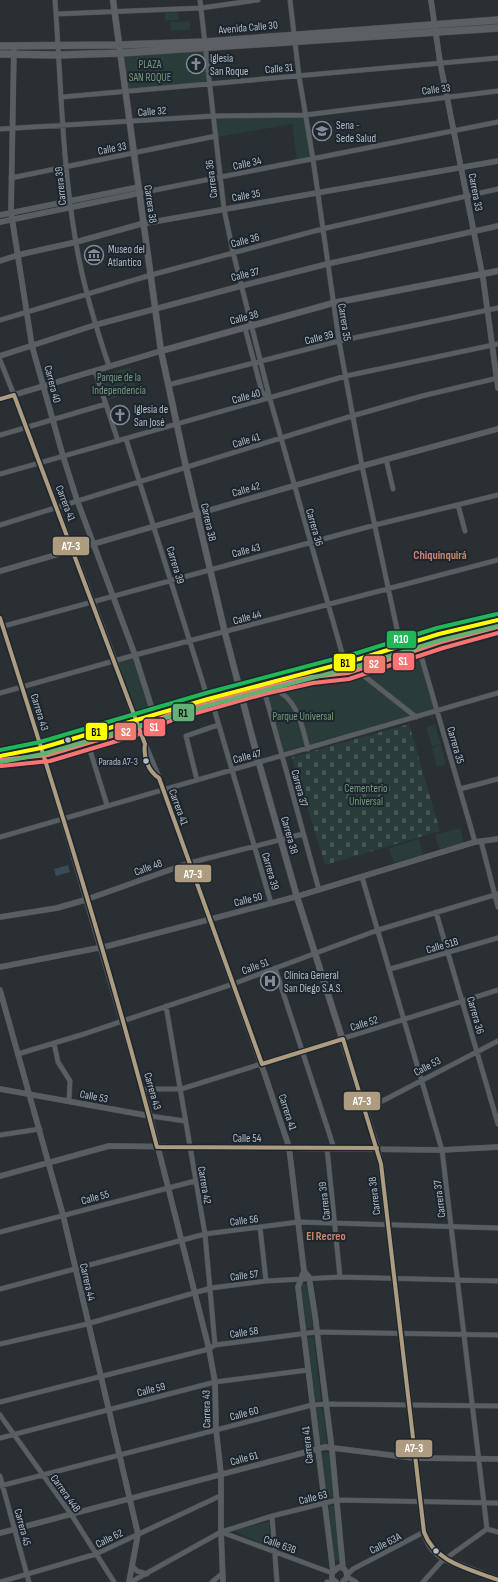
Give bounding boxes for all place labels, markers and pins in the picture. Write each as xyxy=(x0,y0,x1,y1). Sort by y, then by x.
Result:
place label: Iglesia San Roque xyxy=(210,52,249,78)
church icon: Iglesia San Roque xyxy=(185,53,207,75)
place label: Sena - Sede Salud xyxy=(336,119,376,145)
school or university icon: Sena - Sede Salud xyxy=(311,120,333,142)
place label: Museo del Atlantico xyxy=(107,243,145,269)
museum icon: Museo del Atlantico xyxy=(83,244,105,266)
place label: Iglesia de San José xyxy=(134,403,168,429)
church icon: Iglesia de San José xyxy=(109,404,131,426)
unlabelled marker xyxy=(63,735,73,745)
place label: Parada A7-3 xyxy=(98,756,138,768)
marker: Parada A7-3 xyxy=(141,756,151,766)
place label: Clínica General San Diego S.A.S. xyxy=(284,969,342,995)
hospital icon: Clínica General San Diego S.A.S. xyxy=(259,970,281,992)
unlabelled marker xyxy=(431,1546,441,1556)

